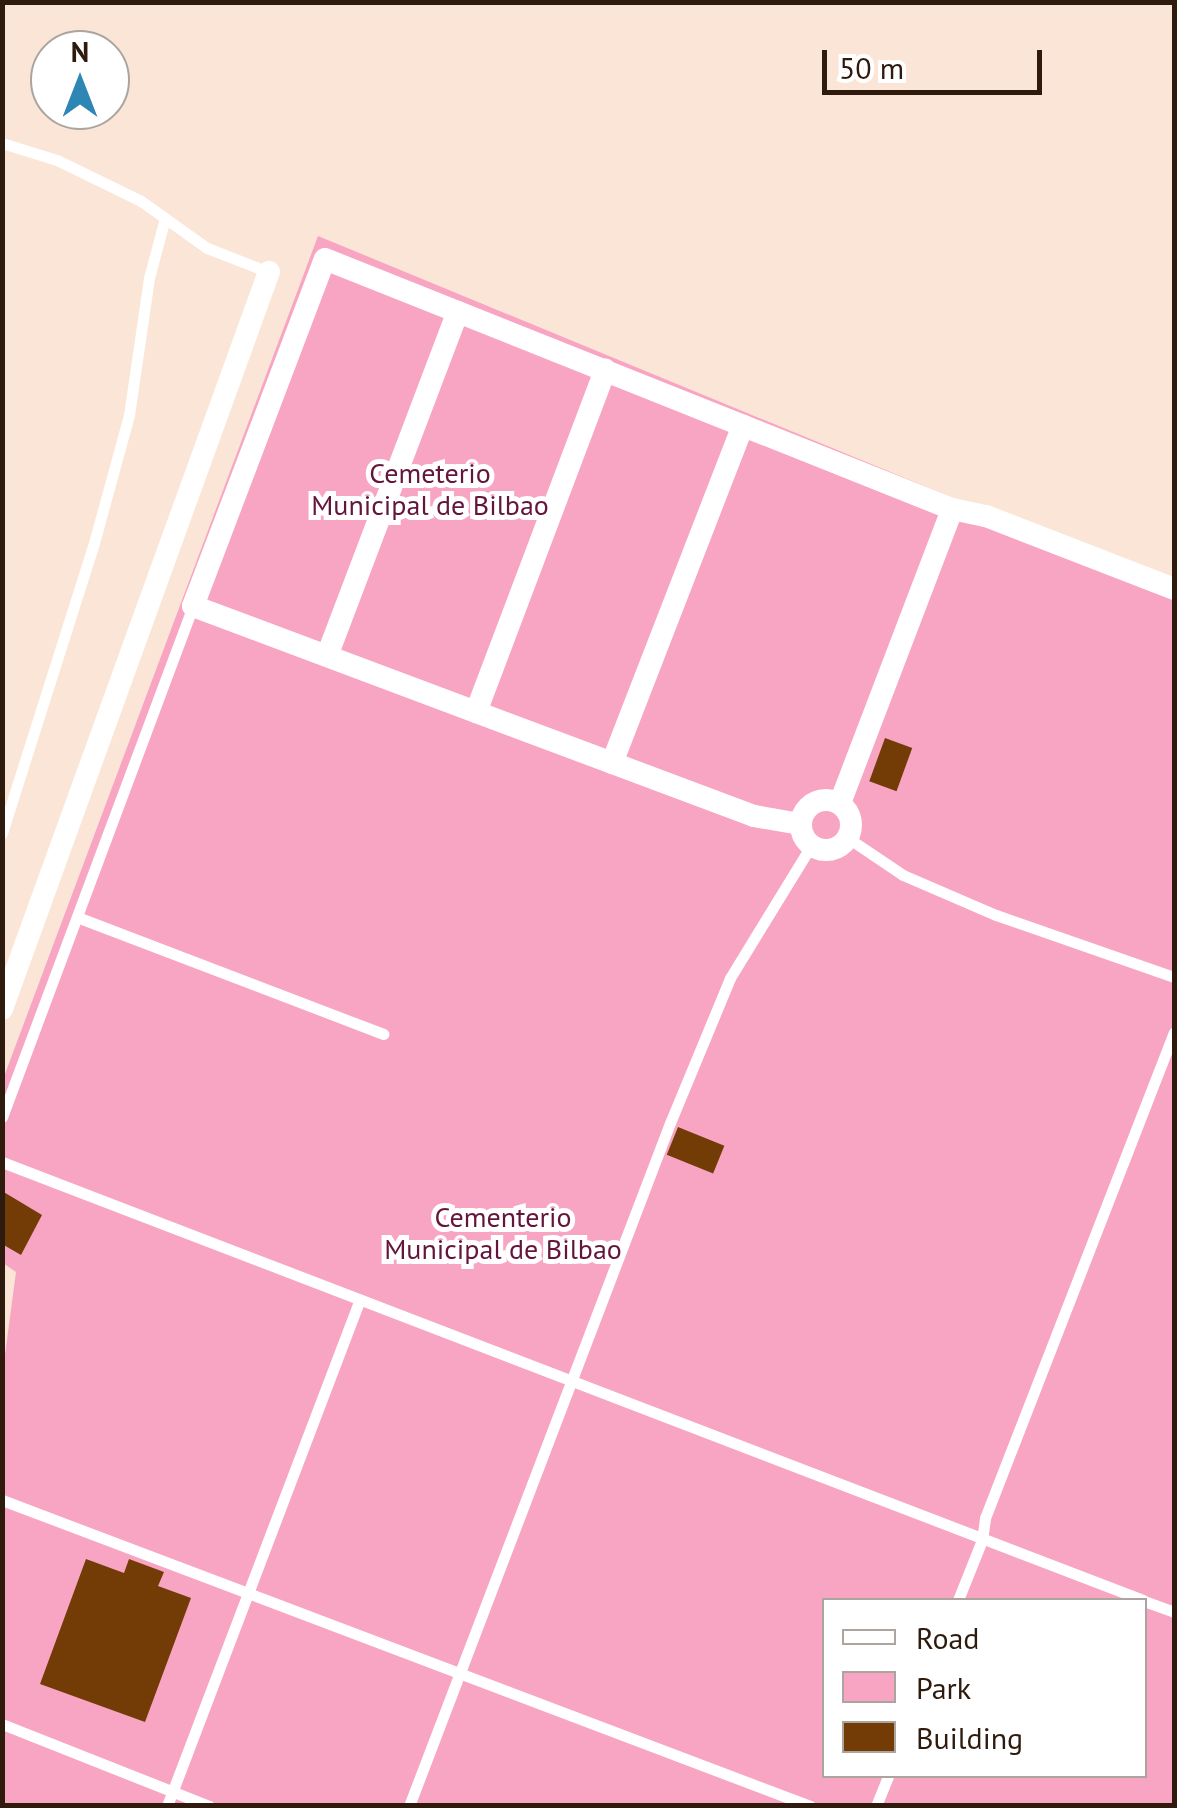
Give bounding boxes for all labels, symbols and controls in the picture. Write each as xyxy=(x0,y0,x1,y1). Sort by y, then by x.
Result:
north arrow xyxy=(30,30,130,130)
scale bar xyxy=(827,30,1047,92)
text: N xyxy=(71,33,89,70)
text: 50 m xyxy=(839,48,904,87)
park label: Cemeterio Municipal de Bilbao xyxy=(311,456,549,522)
park label: Cementerio Municipal de Bilbao xyxy=(384,1200,622,1266)
legend xyxy=(822,1598,1147,1778)
text: Road xyxy=(916,1618,980,1657)
text: Park xyxy=(916,1668,971,1707)
text: Building xyxy=(916,1718,1023,1757)

